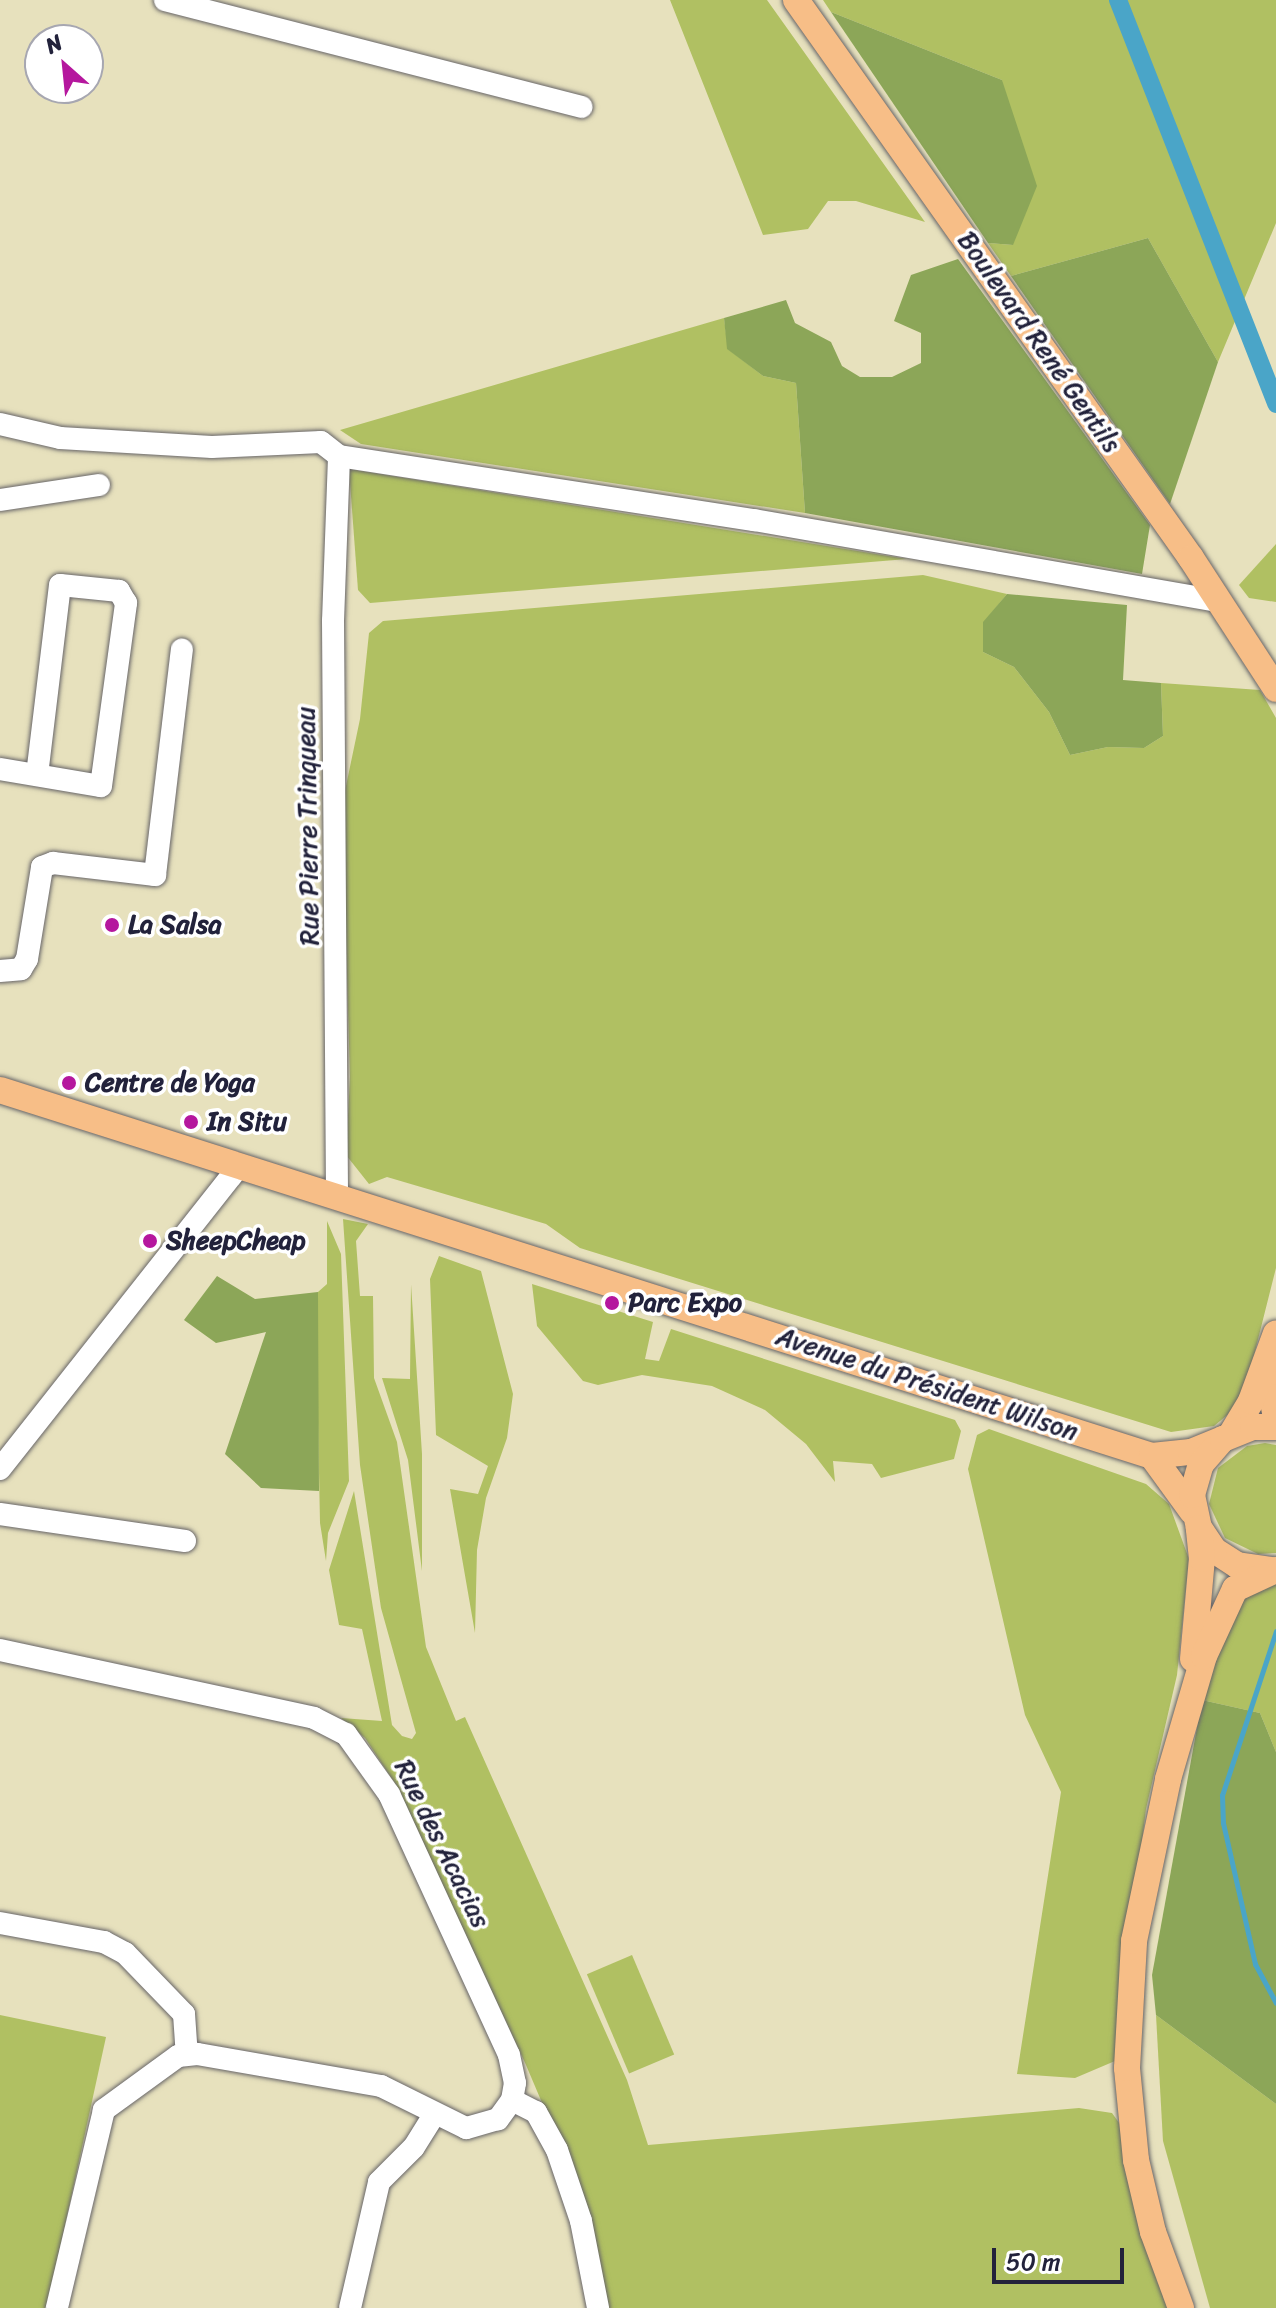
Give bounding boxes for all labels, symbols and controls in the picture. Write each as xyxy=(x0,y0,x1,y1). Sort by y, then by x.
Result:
text: N xyxy=(38,23,69,65)
north arrow xyxy=(24,24,104,104)
street label: Boulevard René Gentils xyxy=(950,225,1128,459)
street label: Rue Pierre Trinqueau xyxy=(290,707,326,945)
place label: La Salsa xyxy=(128,909,222,941)
marker: La Salsa xyxy=(103,916,121,934)
place label: Centre de Yoga xyxy=(85,1067,256,1099)
marker: Centre de Yoga xyxy=(60,1074,78,1092)
place label: In Situ xyxy=(207,1106,287,1138)
marker: In Situ xyxy=(182,1113,200,1131)
place label: SheepCheap xyxy=(166,1225,306,1257)
marker: SheepCheap xyxy=(141,1232,159,1250)
place label: Parc Expo xyxy=(628,1287,742,1319)
marker: Parc Expo xyxy=(603,1294,621,1312)
street label: Avenue du Président Wilson xyxy=(772,1320,1082,1448)
street label: Rue des Acacias xyxy=(388,1755,496,1933)
scale bar xyxy=(996,2232,1128,2282)
text: 50 m xyxy=(1006,2241,1061,2283)

